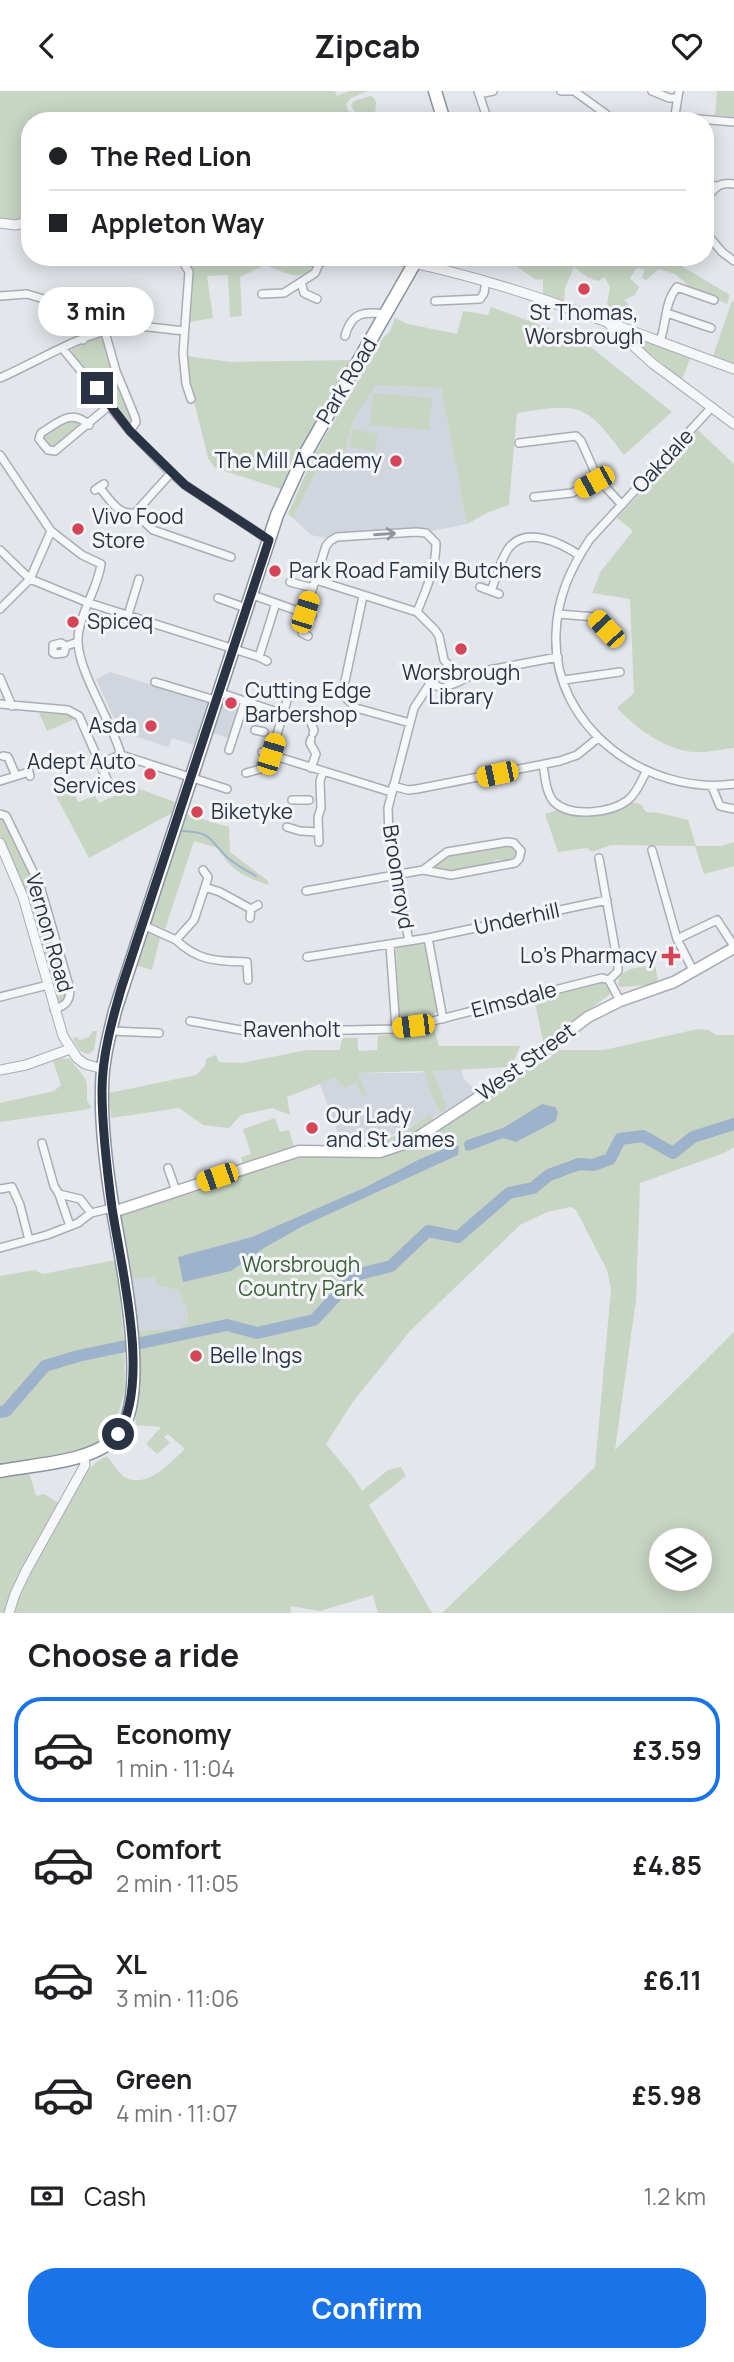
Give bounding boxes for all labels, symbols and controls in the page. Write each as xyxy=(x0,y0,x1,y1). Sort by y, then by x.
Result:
text: Zipcab xyxy=(314,24,420,68)
icon: back xyxy=(28,27,66,65)
icon: heart xyxy=(668,27,706,65)
text: The Red Lion xyxy=(91,138,251,174)
text: Appleton Way xyxy=(91,205,264,241)
marker: St Thomas, Worsbrough xyxy=(576,281,592,297)
callout: 3 min xyxy=(39,287,155,335)
text: 3 min xyxy=(66,295,126,327)
place label: St Thomas, Worsbrough xyxy=(525,298,643,350)
street label: Park Road xyxy=(309,332,383,429)
route end xyxy=(81,372,113,404)
street label: Oakdale xyxy=(625,422,699,499)
place label: The Mill Academy xyxy=(215,446,382,474)
marker: The Mill Academy xyxy=(388,453,404,469)
car xyxy=(571,463,618,501)
place label: Vivo Food Store xyxy=(92,502,184,554)
marker: Vivo Food Store xyxy=(70,521,86,537)
one-way arrow xyxy=(373,527,396,540)
place label: Park Road Family Butchers xyxy=(289,556,542,584)
marker: Park Road Family Butchers xyxy=(267,563,283,579)
car xyxy=(289,589,322,635)
car xyxy=(584,606,629,652)
place label: Spiceq xyxy=(87,607,153,635)
marker: Spiceq xyxy=(65,614,81,630)
marker: Worsbrough Library xyxy=(453,641,469,657)
place label: Worsbrough Library xyxy=(402,658,520,710)
place label: Cutting Edge Barbershop xyxy=(245,676,371,728)
marker: Cutting Edge Barbershop xyxy=(223,695,239,711)
place label: Asda xyxy=(89,711,137,739)
marker: Asda xyxy=(143,718,159,734)
car xyxy=(255,731,288,777)
place label: Adept Auto Services xyxy=(27,747,136,799)
car xyxy=(475,759,520,789)
marker: Adept Auto Services xyxy=(142,766,158,782)
place label: Biketyke xyxy=(211,797,293,825)
marker: Biketyke xyxy=(189,804,205,820)
street label: Broomroyd xyxy=(377,823,421,931)
street label: Vernon Road xyxy=(20,870,80,995)
street label: Underhill xyxy=(472,895,562,941)
place label: Lo's Pharmacy xyxy=(520,941,657,969)
marker: Lo's Pharmacy xyxy=(663,948,679,964)
street label: Elmsdale xyxy=(468,974,559,1024)
car xyxy=(391,1013,436,1039)
street label: Ravenholt xyxy=(243,1015,341,1043)
street label: West Street xyxy=(470,1016,581,1107)
place label: Our Lady and St James xyxy=(326,1101,455,1153)
marker: Our Lady and St James xyxy=(304,1120,320,1136)
car xyxy=(194,1160,241,1194)
park label: Worsbrough Country Park xyxy=(238,1250,364,1302)
place label: Belle Ings xyxy=(210,1341,302,1369)
marker: Belle Ings xyxy=(188,1348,204,1364)
route start xyxy=(102,1418,134,1450)
map controls xyxy=(649,1528,712,1591)
button: layers xyxy=(649,1528,712,1591)
text: Choose a ride xyxy=(28,1633,239,1677)
text: Economy xyxy=(116,1716,231,1752)
icon: car xyxy=(32,1718,95,1781)
text: £3.59 xyxy=(633,1732,702,1768)
text: 1 min · 11:04 xyxy=(116,1752,235,1784)
text: Comfort xyxy=(116,1831,222,1867)
icon: car xyxy=(32,1833,95,1896)
text: £4.85 xyxy=(633,1847,702,1883)
text: 2 min · 11:05 xyxy=(116,1867,239,1899)
text: XL xyxy=(116,1946,147,1982)
icon: car xyxy=(32,1948,95,2011)
text: £6.11 xyxy=(643,1962,702,1998)
text: 3 min · 11:06 xyxy=(116,1982,239,2014)
text: Green xyxy=(116,2061,192,2097)
icon: car xyxy=(32,2063,95,2126)
text: £5.98 xyxy=(632,2077,702,2113)
text: 4 min · 11:07 xyxy=(116,2097,238,2129)
icon: cash xyxy=(28,2177,66,2215)
text: Cash xyxy=(84,2178,146,2214)
text: 1.2 km xyxy=(643,2180,706,2212)
button: Confirm xyxy=(28,2268,706,2348)

